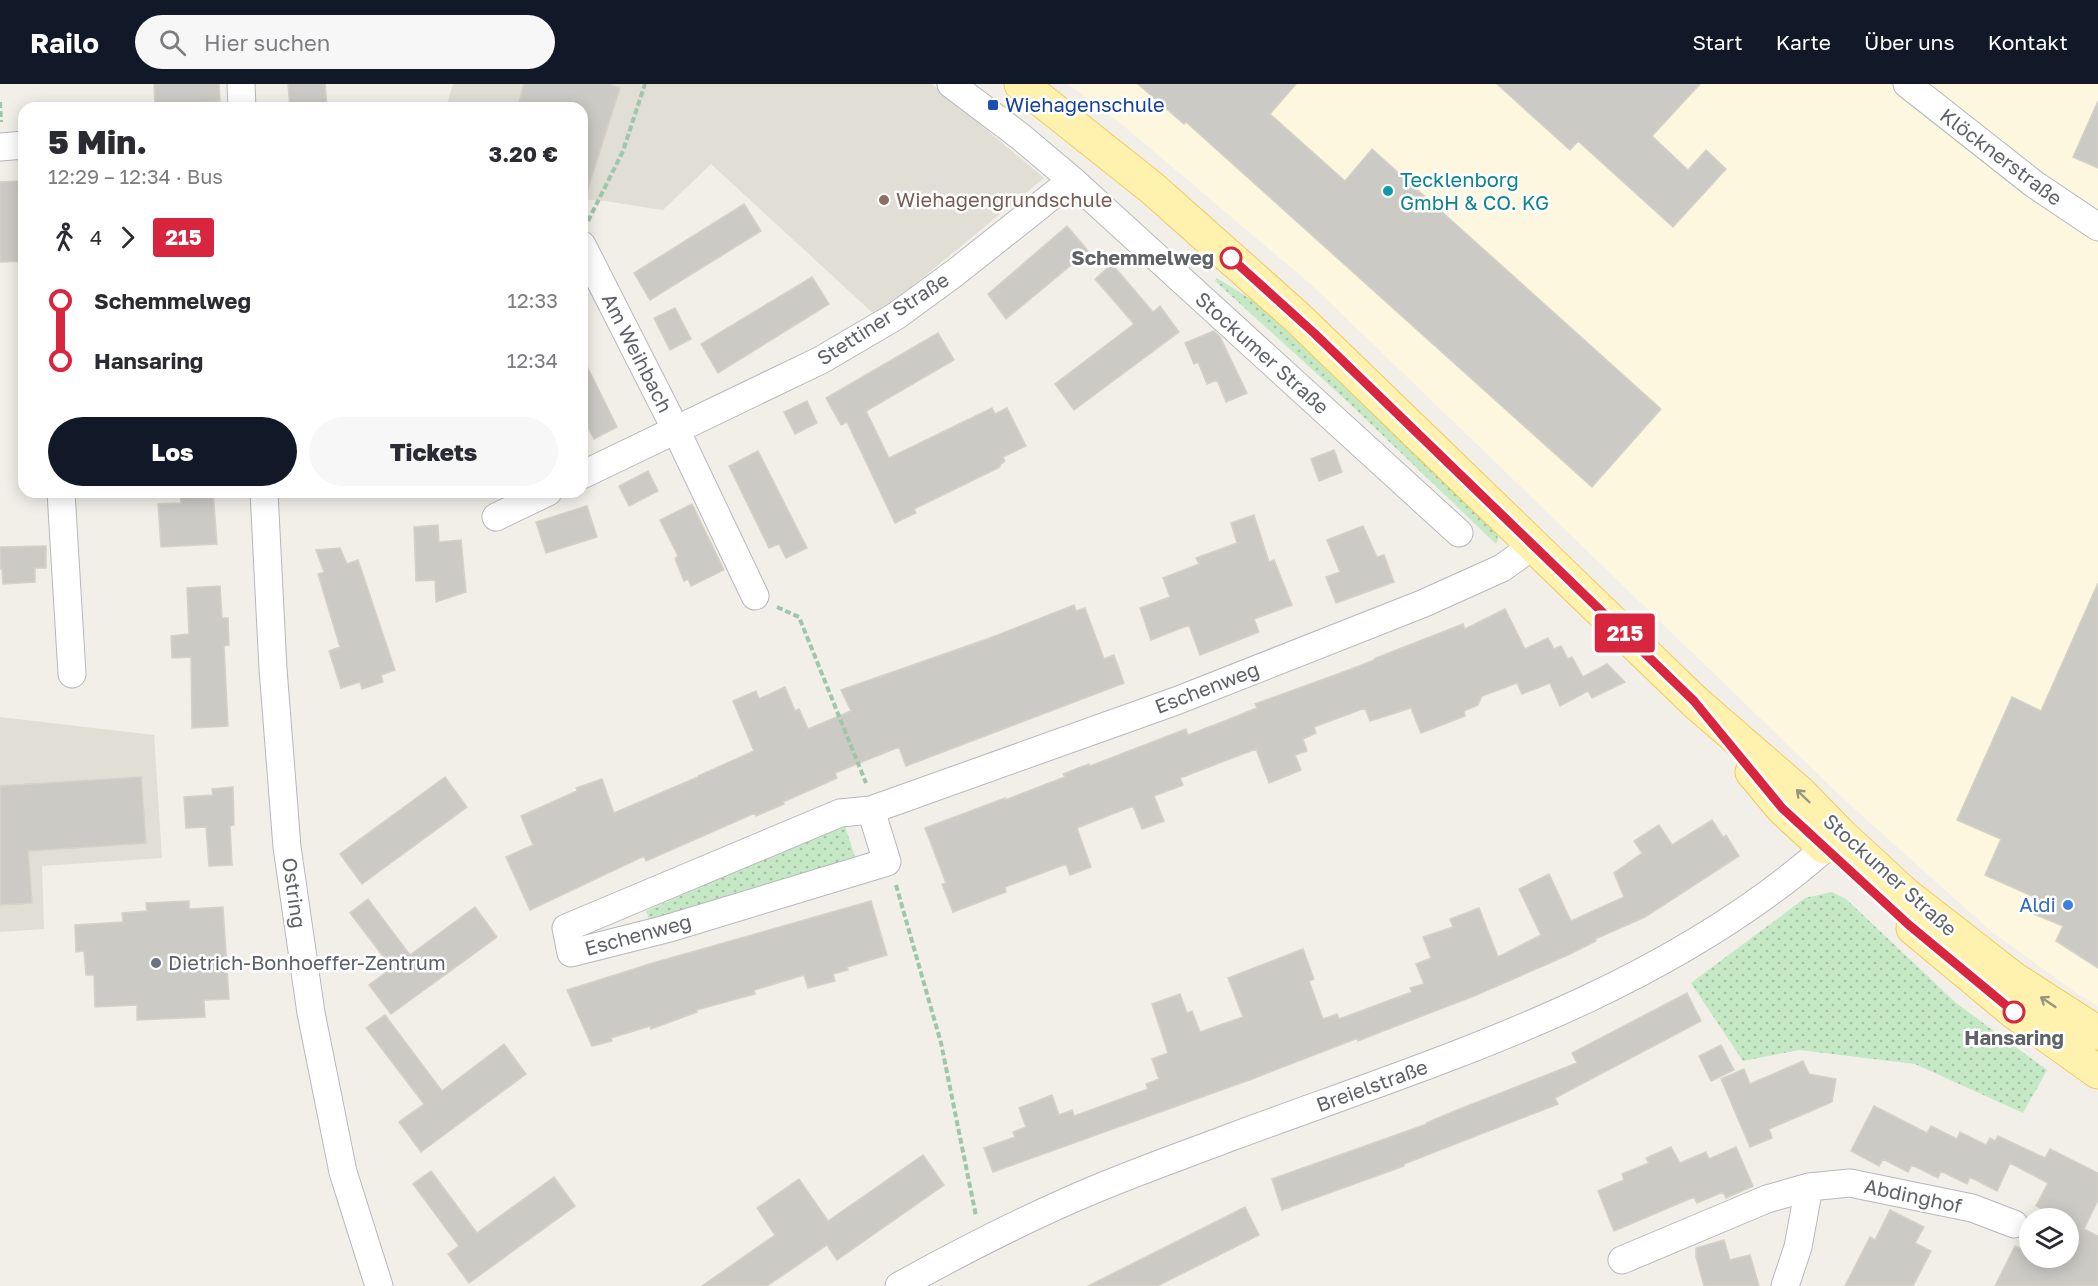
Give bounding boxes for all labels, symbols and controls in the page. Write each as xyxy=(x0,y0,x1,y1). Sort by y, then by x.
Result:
search box xyxy=(135,15,555,69)
text: Railo xyxy=(30,26,99,59)
icon: search xyxy=(156,26,189,59)
text: Hier suchen xyxy=(204,29,330,56)
text: Start xyxy=(1692,29,1743,55)
text: Karte xyxy=(1776,29,1831,55)
text: Über uns xyxy=(1864,29,1955,55)
text: Kontakt xyxy=(1988,29,2068,55)
place label: Wiehagenschule xyxy=(1005,92,1165,116)
marker: Wiehagenschule xyxy=(986,98,1000,112)
street label: Klöcknerstraße xyxy=(1936,103,2067,210)
text: 5 Min. xyxy=(48,122,147,161)
text: 3.20 € xyxy=(489,140,558,167)
text: 12:29 – 12:34 · Bus xyxy=(48,164,223,188)
place label: Tecklenborg GmbH & CO. KG xyxy=(1400,167,1549,214)
marker: Tecklenborg GmbH & CO. KG xyxy=(1381,184,1395,198)
place label: Wiehagengrundschule xyxy=(896,187,1112,211)
marker: Wiehagengrundschule xyxy=(877,193,891,207)
icon: walk xyxy=(48,221,81,254)
icon: forward xyxy=(111,221,144,254)
text: 215 xyxy=(165,224,202,250)
text: 4 xyxy=(90,225,102,249)
place label: Schemmelweg xyxy=(1071,245,1214,269)
marker: Schemmelweg xyxy=(1220,247,1242,269)
street label: Stettiner Straße xyxy=(812,267,953,370)
street label: Stockumer Straße xyxy=(1191,286,1334,418)
text: Schemmelweg xyxy=(94,287,251,314)
text: 12:33 xyxy=(507,288,558,312)
street label: Am Weihbach xyxy=(598,289,678,416)
text: Hansaring xyxy=(94,347,203,374)
text: 12:34 xyxy=(507,348,558,372)
button: Los xyxy=(48,417,297,486)
button: Tickets xyxy=(309,417,558,486)
line badge: 215 xyxy=(1590,614,1660,652)
text: 215 xyxy=(1607,620,1643,646)
street label: Eschenweg xyxy=(1151,656,1262,718)
one-way arrow xyxy=(1795,789,1810,803)
street label: Stockumer Straße xyxy=(1819,808,1962,940)
street label: Ostring xyxy=(278,856,312,930)
place label: Aldi xyxy=(2019,892,2056,916)
marker: Aldi xyxy=(2061,898,2075,912)
street label: Eschenweg xyxy=(582,908,694,960)
place label: Dietrich-Bonhoeffer-Zentrum xyxy=(168,950,446,974)
marker: Dietrich-Bonhoeffer-Zentrum xyxy=(149,956,163,970)
one-way arrow xyxy=(2041,996,2057,1008)
marker: Hansaring xyxy=(2003,1001,2025,1023)
place label: Hansaring xyxy=(1964,1025,2064,1049)
street label: Breielstraße xyxy=(1313,1054,1431,1116)
street label: Abdinghof xyxy=(1862,1173,1964,1217)
map controls xyxy=(2019,1208,2079,1268)
button: layers xyxy=(2019,1208,2079,1268)

